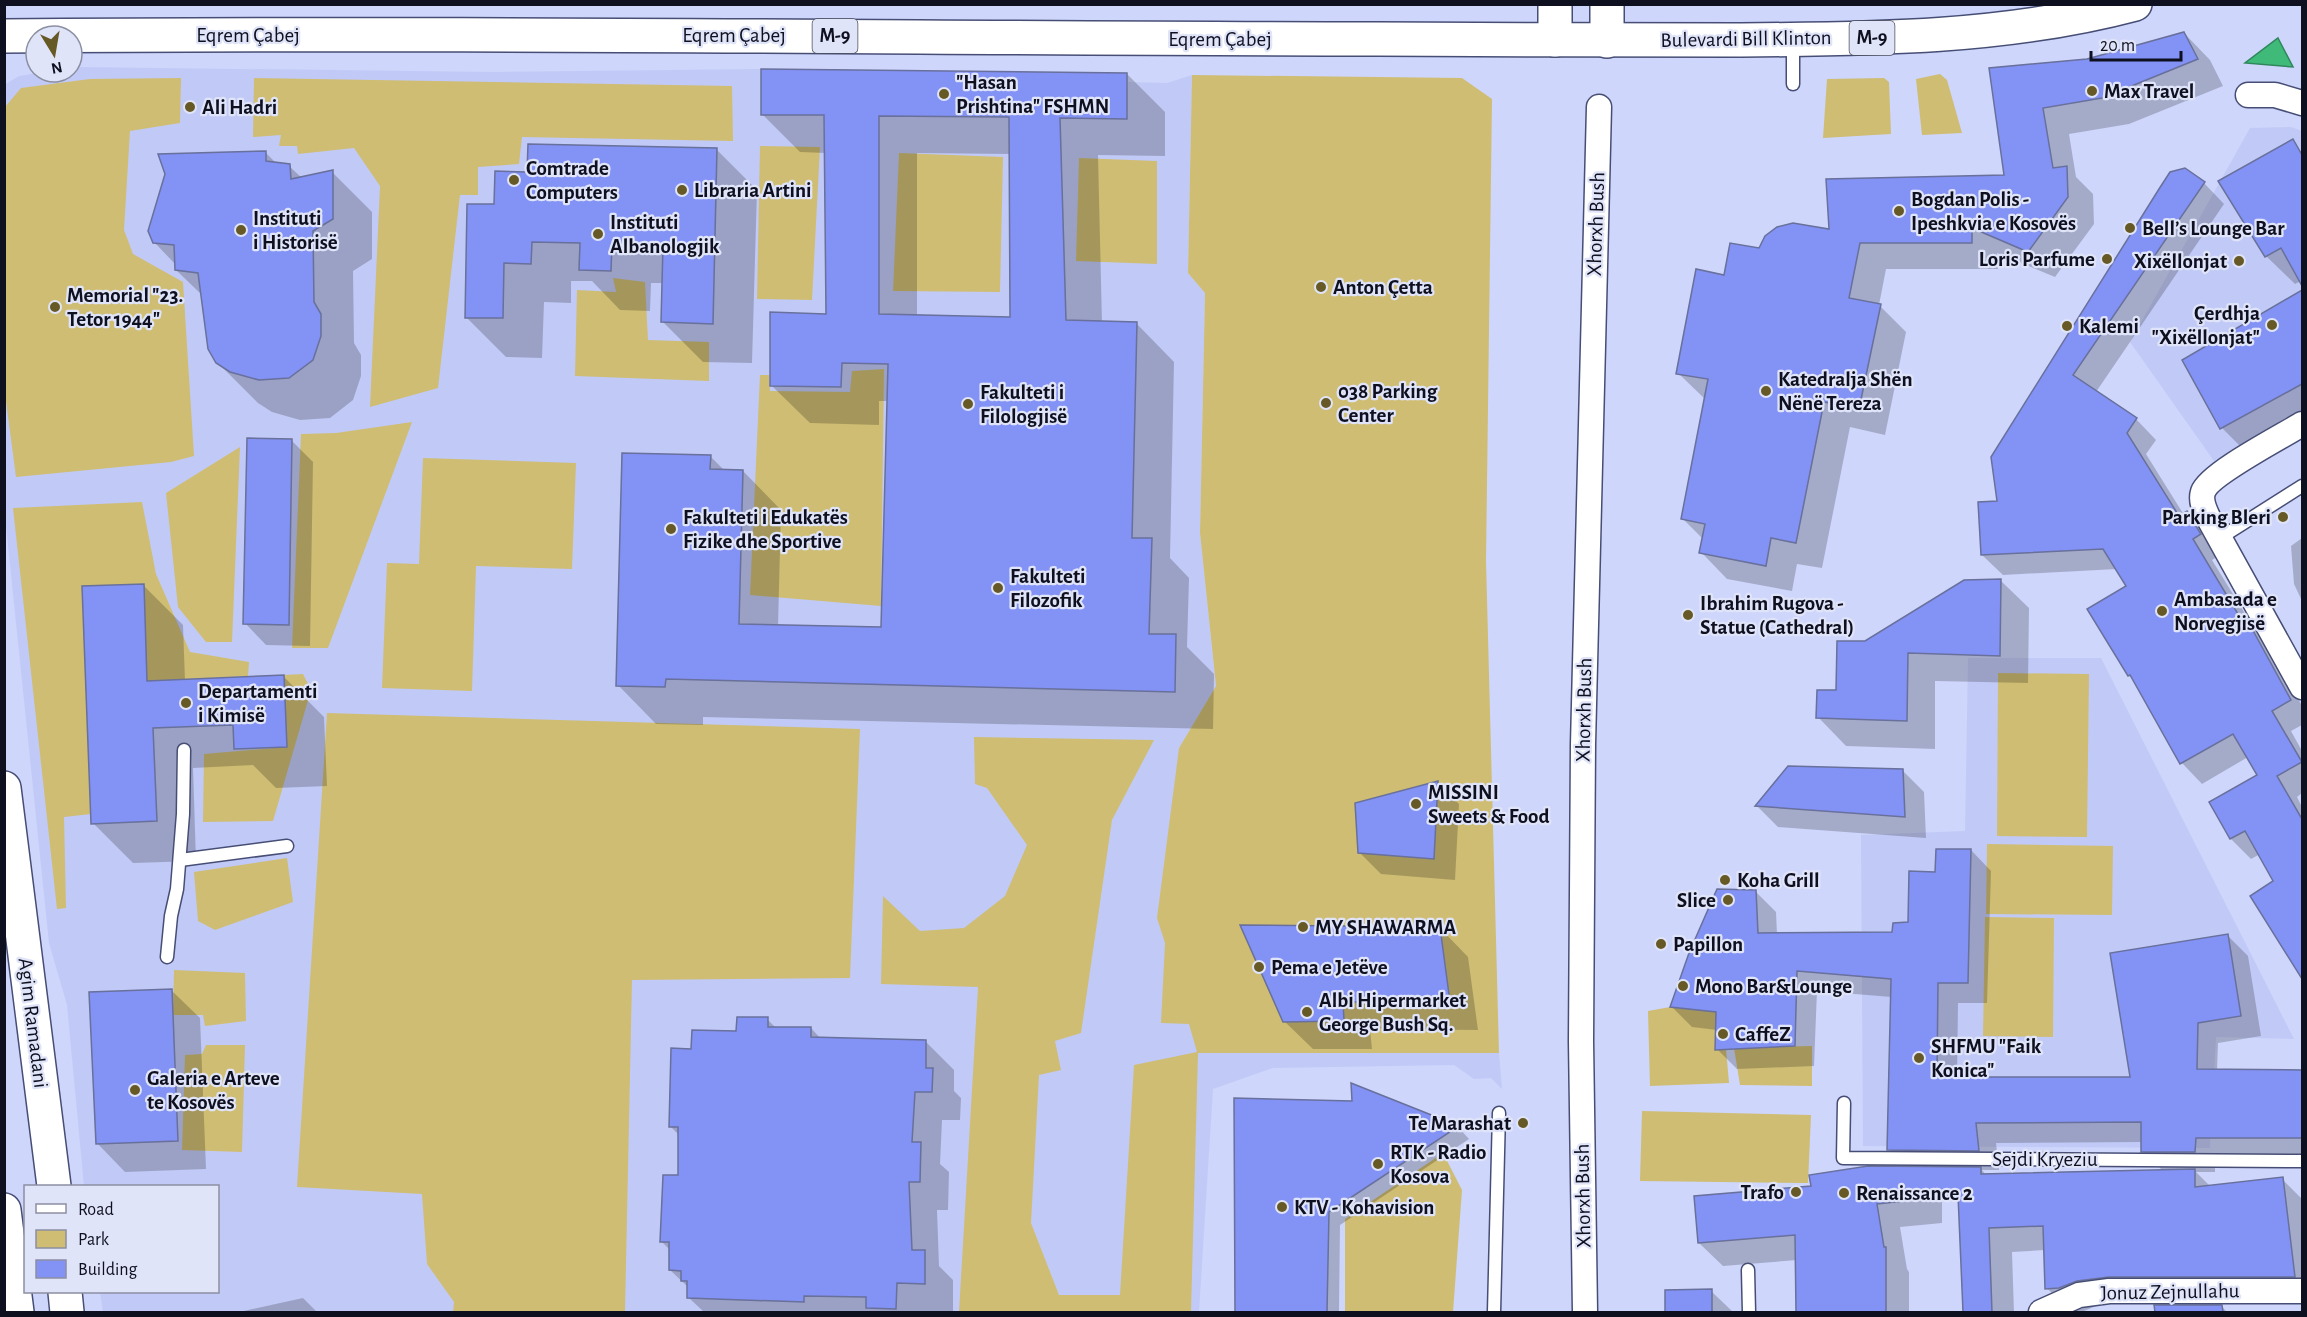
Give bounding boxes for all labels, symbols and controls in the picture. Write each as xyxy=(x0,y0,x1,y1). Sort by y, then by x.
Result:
road number: M-9 xyxy=(812,19,858,53)
road number: M-9 xyxy=(1850,21,1894,55)
north arrow xyxy=(24,24,84,84)
scale bar xyxy=(2091,24,2181,62)
street label: Eqrem Çabej xyxy=(196,25,300,46)
street label: Eqrem Çabej xyxy=(682,25,786,46)
street label: Bulevardi Bill Klinton xyxy=(1660,27,1832,51)
street label: Eqrem Çabej xyxy=(1168,29,1272,50)
text: 20 m xyxy=(2100,37,2135,55)
text: N xyxy=(50,59,64,77)
place label: "Hasan Prishtina" FSHMN xyxy=(956,72,1109,117)
place label: Max Travel xyxy=(2104,81,2194,102)
marker: Max Travel xyxy=(2085,84,2099,98)
marker: "Hasan Prishtina" FSHMN xyxy=(937,87,951,101)
place label: Ali Hadri xyxy=(202,97,277,118)
marker: Ali Hadri xyxy=(183,100,197,114)
place label: Comtrade Computers xyxy=(526,158,618,203)
street label: Xhorxh Bush xyxy=(1584,171,1608,277)
marker: Comtrade Computers xyxy=(507,173,521,187)
place label: Libraria Artini xyxy=(694,180,812,201)
marker: Libraria Artini xyxy=(675,183,689,197)
place label: Bogdan Polis - Ipeshkvia e Kosovës xyxy=(1911,189,2076,234)
marker: Bogdan Polis - Ipeshkvia e Kosovës xyxy=(1892,204,1906,218)
place label: Instituti i Historisë xyxy=(253,208,338,253)
place label: Instituti Albanologjik xyxy=(610,212,720,257)
place label: Bell’s Lounge Bar xyxy=(2142,218,2285,239)
marker: Bell’s Lounge Bar xyxy=(2123,221,2137,235)
marker: Instituti i Historisë xyxy=(234,223,248,237)
marker: Instituti Albanologjik xyxy=(591,227,605,241)
place label: Loris Parfume xyxy=(1979,249,2095,270)
place label: Xixëllonjat xyxy=(2134,251,2227,272)
marker: Loris Parfume xyxy=(2100,252,2114,266)
marker: Xixëllonjat xyxy=(2232,254,2246,268)
place label: Anton Çetta xyxy=(1333,277,1433,298)
marker: Anton Çetta xyxy=(1314,280,1328,294)
place label: Memorial "23. Tetor 1944" xyxy=(67,285,183,330)
marker: Memorial "23. Tetor 1944" xyxy=(48,300,62,314)
place label: Çerdhja "Xixëllonjat" xyxy=(2152,303,2260,348)
place label: Kalemi xyxy=(2079,316,2139,337)
marker: Çerdhja "Xixëllonjat" xyxy=(2265,318,2279,332)
marker: Kalemi xyxy=(2060,319,2074,333)
place label: Katedralja Shën Nënë Tereza xyxy=(1778,369,1913,414)
place label: 038 Parking Center xyxy=(1338,381,1438,426)
place label: Fakulteti i Filologjisë xyxy=(980,382,1067,427)
marker: Katedralja Shën Nënë Tereza xyxy=(1759,384,1773,398)
marker: 038 Parking Center xyxy=(1319,396,1333,410)
marker: Fakulteti i Filologjisë xyxy=(961,397,975,411)
place label: Fakulteti i Edukatës Fizike dhe Sportive xyxy=(683,507,848,552)
place label: Parking Bleri xyxy=(2162,507,2271,528)
marker: Parking Bleri xyxy=(2276,510,2290,524)
marker: Fakulteti i Edukatës Fizike dhe Sportive xyxy=(664,522,678,536)
place label: Fakulteti Filozofik xyxy=(1010,566,1085,611)
marker: Fakulteti Filozofik xyxy=(991,581,1005,595)
place label: Ambasada e Norvegjisë xyxy=(2174,589,2277,634)
place label: Ibrahim Rugova - Statue (Cathedral) xyxy=(1700,593,1854,638)
marker: Ambasada e Norvegjisë xyxy=(2155,604,2169,618)
marker: Ibrahim Rugova - Statue (Cathedral) xyxy=(1681,608,1695,622)
street label: Xhorxh Bush xyxy=(1573,658,1595,762)
place label: Departamenti i Kimisë xyxy=(198,681,317,726)
marker: Departamenti i Kimisë xyxy=(179,696,193,710)
place label: MISSINI Sweets & Food xyxy=(1428,782,1550,827)
marker: MISSINI Sweets & Food xyxy=(1409,797,1423,811)
place label: Koha Grill xyxy=(1737,870,1820,891)
marker: Koha Grill xyxy=(1718,873,1732,887)
place label: Slice xyxy=(1677,890,1716,911)
marker: Slice xyxy=(1721,893,1735,907)
place label: MY SHAWARMA xyxy=(1315,917,1456,938)
marker: MY SHAWARMA xyxy=(1296,920,1310,934)
place label: Papillon xyxy=(1673,934,1743,955)
marker: Papillon xyxy=(1654,937,1668,951)
street label: Agim Ramadani xyxy=(15,957,51,1089)
place label: Pema e Jetëve xyxy=(1271,957,1388,978)
marker: Pema e Jetëve xyxy=(1252,960,1266,974)
place label: Mono Bar&Lounge xyxy=(1695,976,1852,997)
marker: Mono Bar&Lounge xyxy=(1676,979,1690,993)
place label: Albi Hipermarket George Bush Sq. xyxy=(1319,990,1466,1035)
marker: Albi Hipermarket George Bush Sq. xyxy=(1300,1005,1314,1019)
place label: CaffeZ xyxy=(1735,1024,1791,1045)
marker: CaffeZ xyxy=(1716,1027,1730,1041)
place label: SHFMU "Faik Konica" xyxy=(1931,1036,2042,1081)
marker: SHFMU "Faik Konica" xyxy=(1912,1051,1926,1065)
place label: Galeria e Arteve te Kosovës xyxy=(147,1068,280,1113)
marker: Galeria e Arteve te Kosovës xyxy=(128,1083,142,1097)
place label: Te Marashat xyxy=(1409,1113,1511,1134)
marker: Te Marashat xyxy=(1516,1116,1530,1130)
place label: RTK - Radio Kosova xyxy=(1390,1142,1487,1187)
street label: Xhorxh Bush xyxy=(1572,1144,1594,1248)
street label: Sejdi Kryeziu xyxy=(1992,1149,2098,1170)
marker: RTK - Radio Kosova xyxy=(1371,1157,1385,1171)
place label: Trafo xyxy=(1741,1182,1784,1203)
place label: Renaissance 2 xyxy=(1856,1183,1973,1204)
legend xyxy=(24,1185,219,1293)
marker: Trafo xyxy=(1789,1185,1803,1199)
marker: Renaissance 2 xyxy=(1837,1186,1851,1200)
place label: KTV - Kohavision xyxy=(1294,1197,1434,1218)
marker: KTV - Kohavision xyxy=(1275,1200,1289,1214)
text: Road xyxy=(78,1201,114,1219)
text: Park xyxy=(78,1231,110,1249)
text: Building xyxy=(78,1261,138,1279)
street label: Jonuz Zejnullahu xyxy=(2100,1280,2240,1304)

